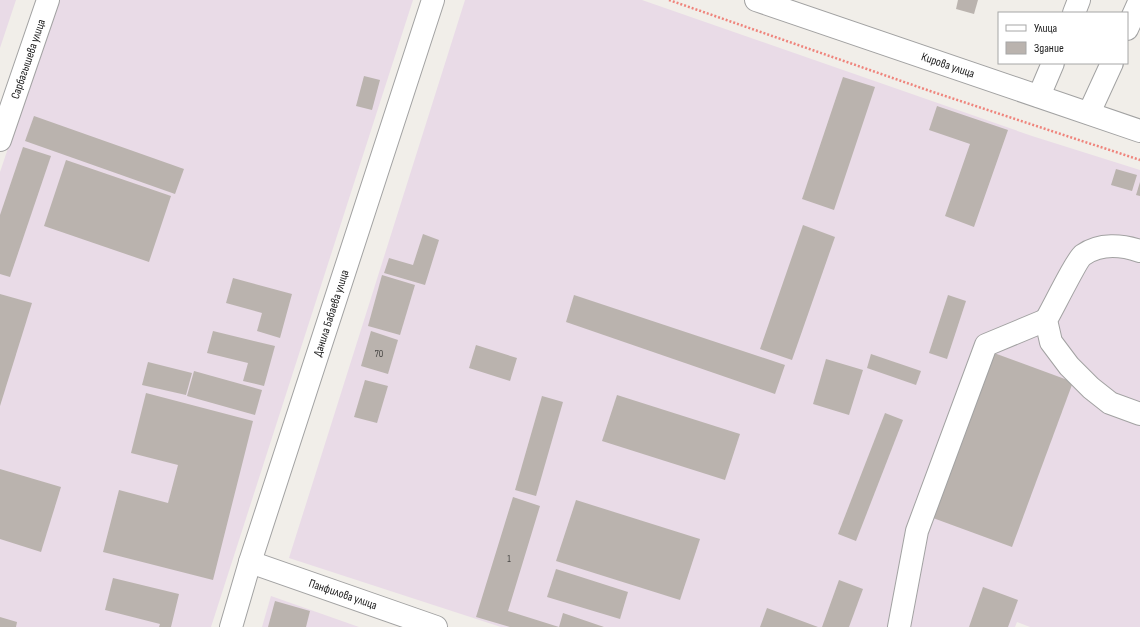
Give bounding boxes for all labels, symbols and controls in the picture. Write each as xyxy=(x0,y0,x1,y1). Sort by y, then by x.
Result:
legend xyxy=(998,12,1128,64)
street label: Сарбагышева улица xyxy=(8,17,49,101)
text: Улица xyxy=(1034,21,1058,36)
text: Здание xyxy=(1034,41,1064,56)
street label: Кирова улица xyxy=(919,49,977,82)
street label: Данила Бабаева улица xyxy=(310,267,353,358)
house number: 70 xyxy=(375,348,383,360)
house number: 1 xyxy=(507,553,511,565)
street label: Панфилова улица xyxy=(307,576,379,613)

